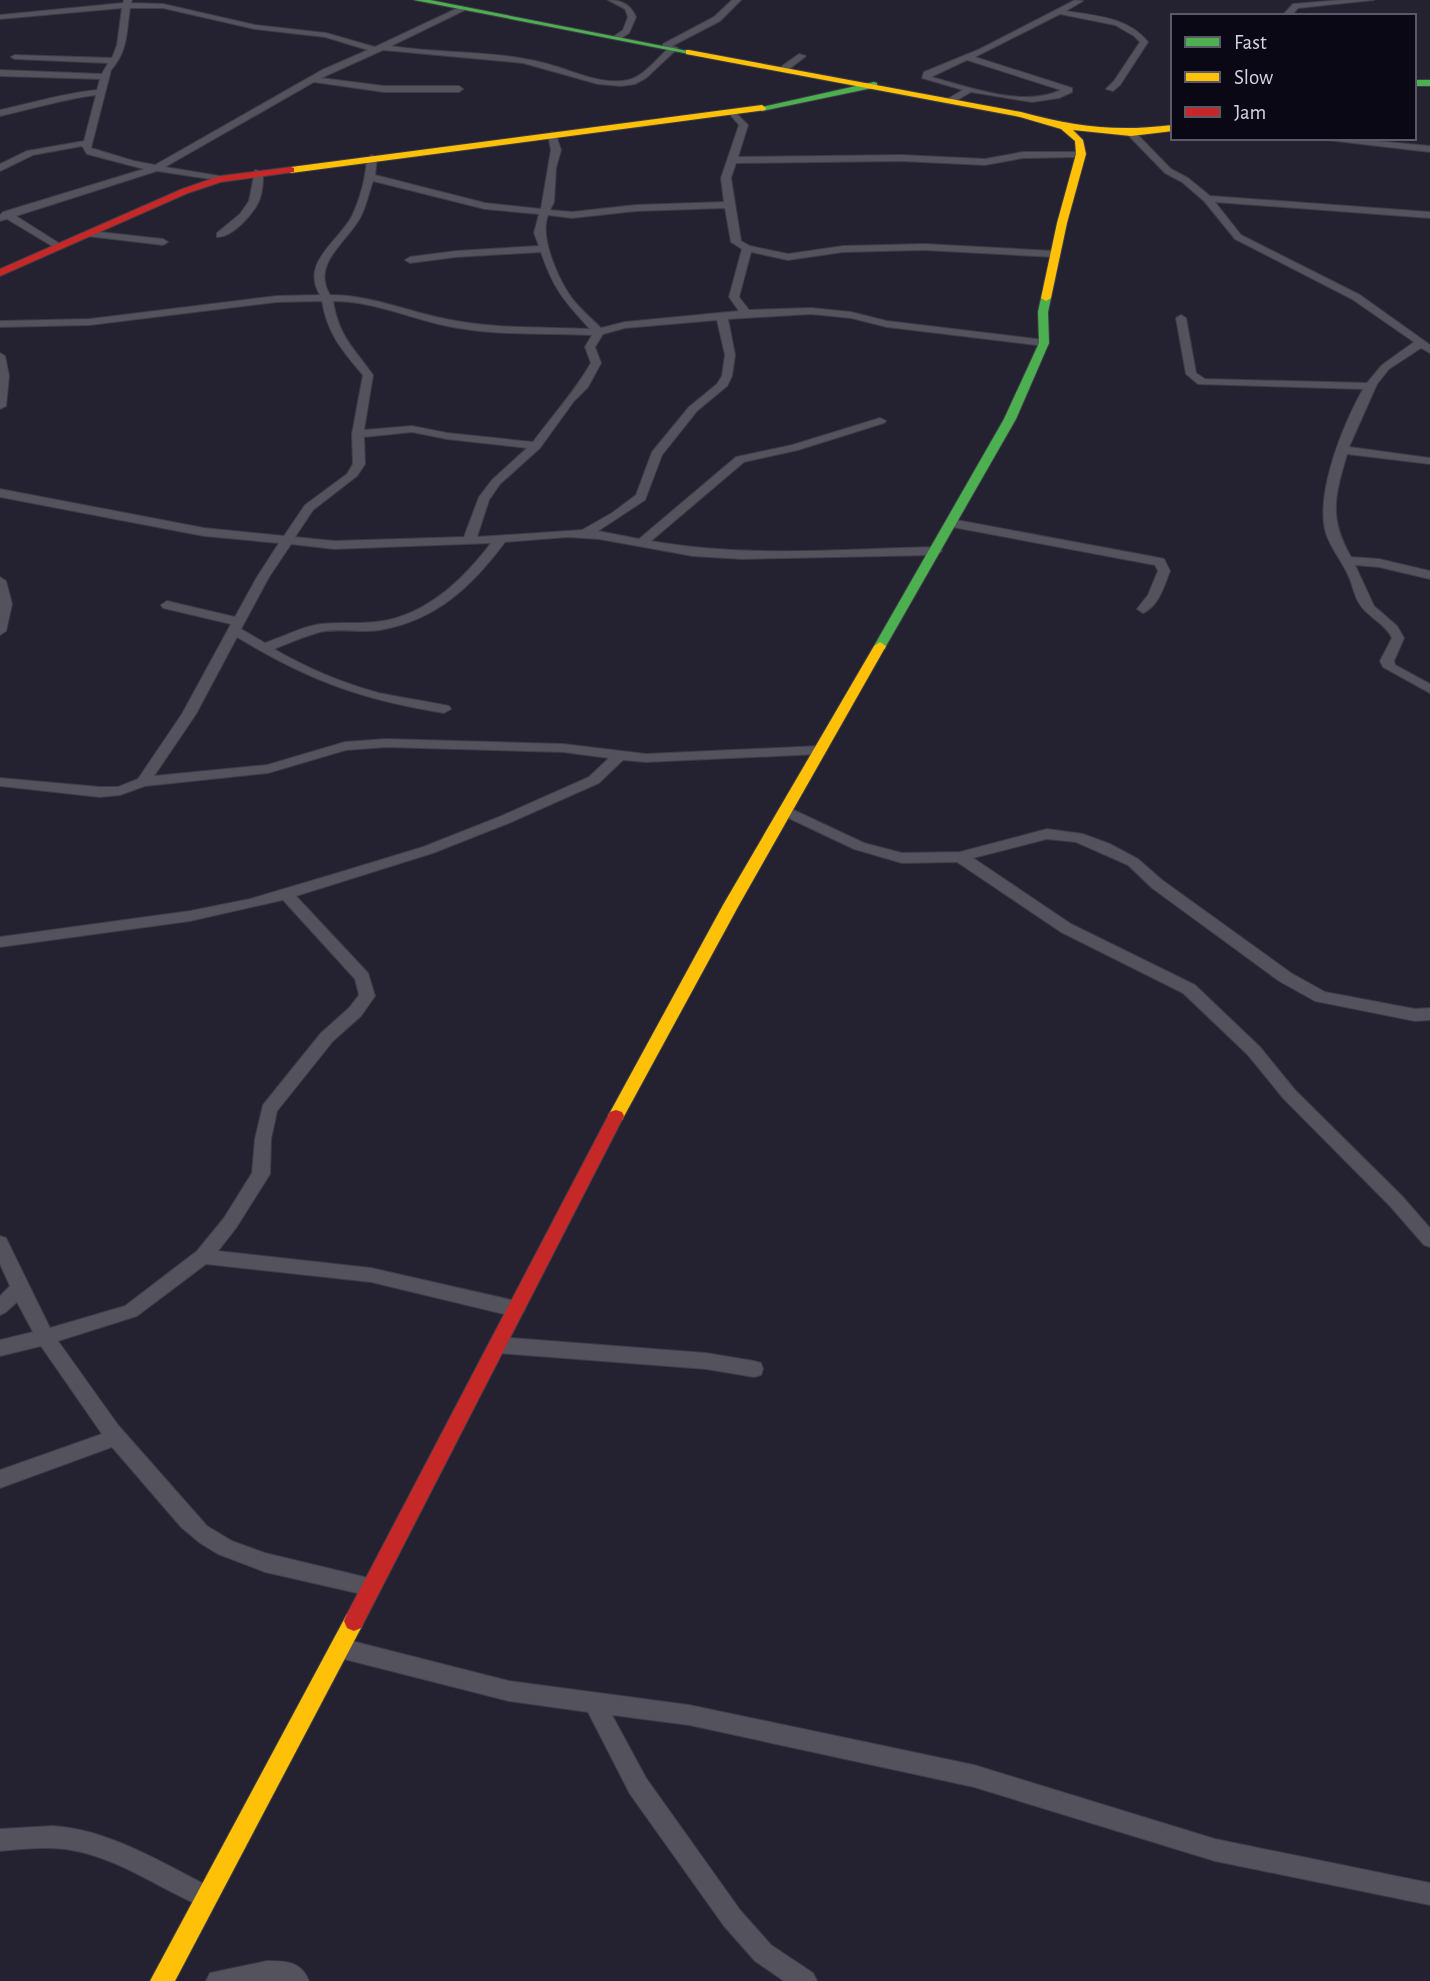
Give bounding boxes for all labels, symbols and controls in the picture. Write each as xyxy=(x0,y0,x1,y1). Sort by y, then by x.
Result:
legend xyxy=(1171,14,1416,140)
text: Fast xyxy=(1234,32,1267,53)
text: Slow xyxy=(1234,67,1273,88)
text: Jam xyxy=(1234,102,1266,123)

